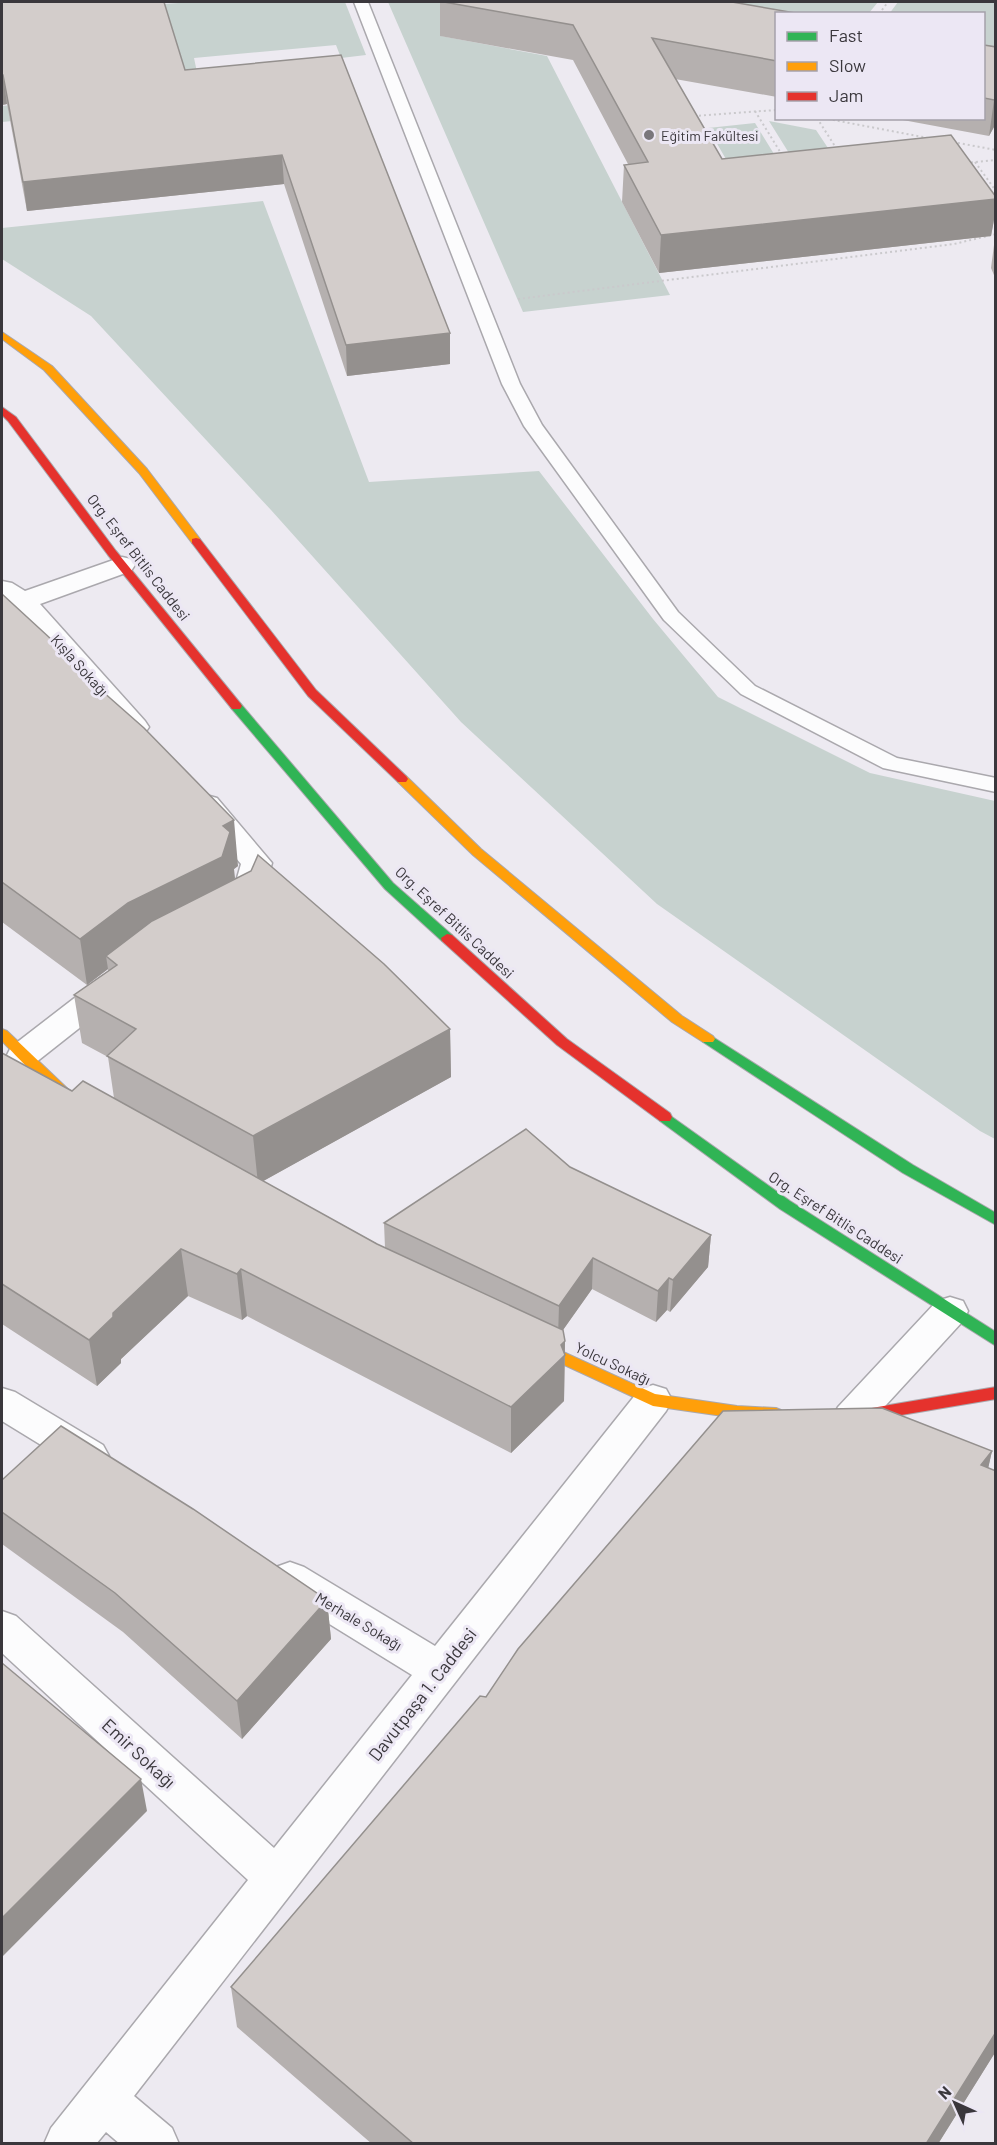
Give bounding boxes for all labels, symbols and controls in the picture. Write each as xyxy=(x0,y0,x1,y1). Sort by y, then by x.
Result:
legend xyxy=(775,12,985,120)
text: Fast xyxy=(829,24,863,46)
text: Slow xyxy=(829,54,866,76)
text: Jam xyxy=(829,84,863,106)
place label: Eğitim Fakültesi xyxy=(661,127,759,144)
marker: Eğitim Fakültesi xyxy=(642,128,656,142)
street label: Org. Eşref Bitlis Caddesi xyxy=(84,490,194,624)
street label: Kışla Sokağı xyxy=(48,630,112,700)
street label: Org. Eşref Bitlis Caddesi xyxy=(392,862,518,982)
street label: Org. Eşref Bitlis Caddesi xyxy=(766,1167,906,1267)
street label: Yolcu Sokağı xyxy=(572,1338,654,1388)
street label: Merhale Sokağı xyxy=(313,1588,405,1654)
street label: Davutpaşa 1. Caddesi xyxy=(363,1623,481,1765)
street label: Emir Sokağı xyxy=(98,1713,180,1793)
north arrow xyxy=(925,2073,985,2133)
text: N xyxy=(934,2082,955,2103)

